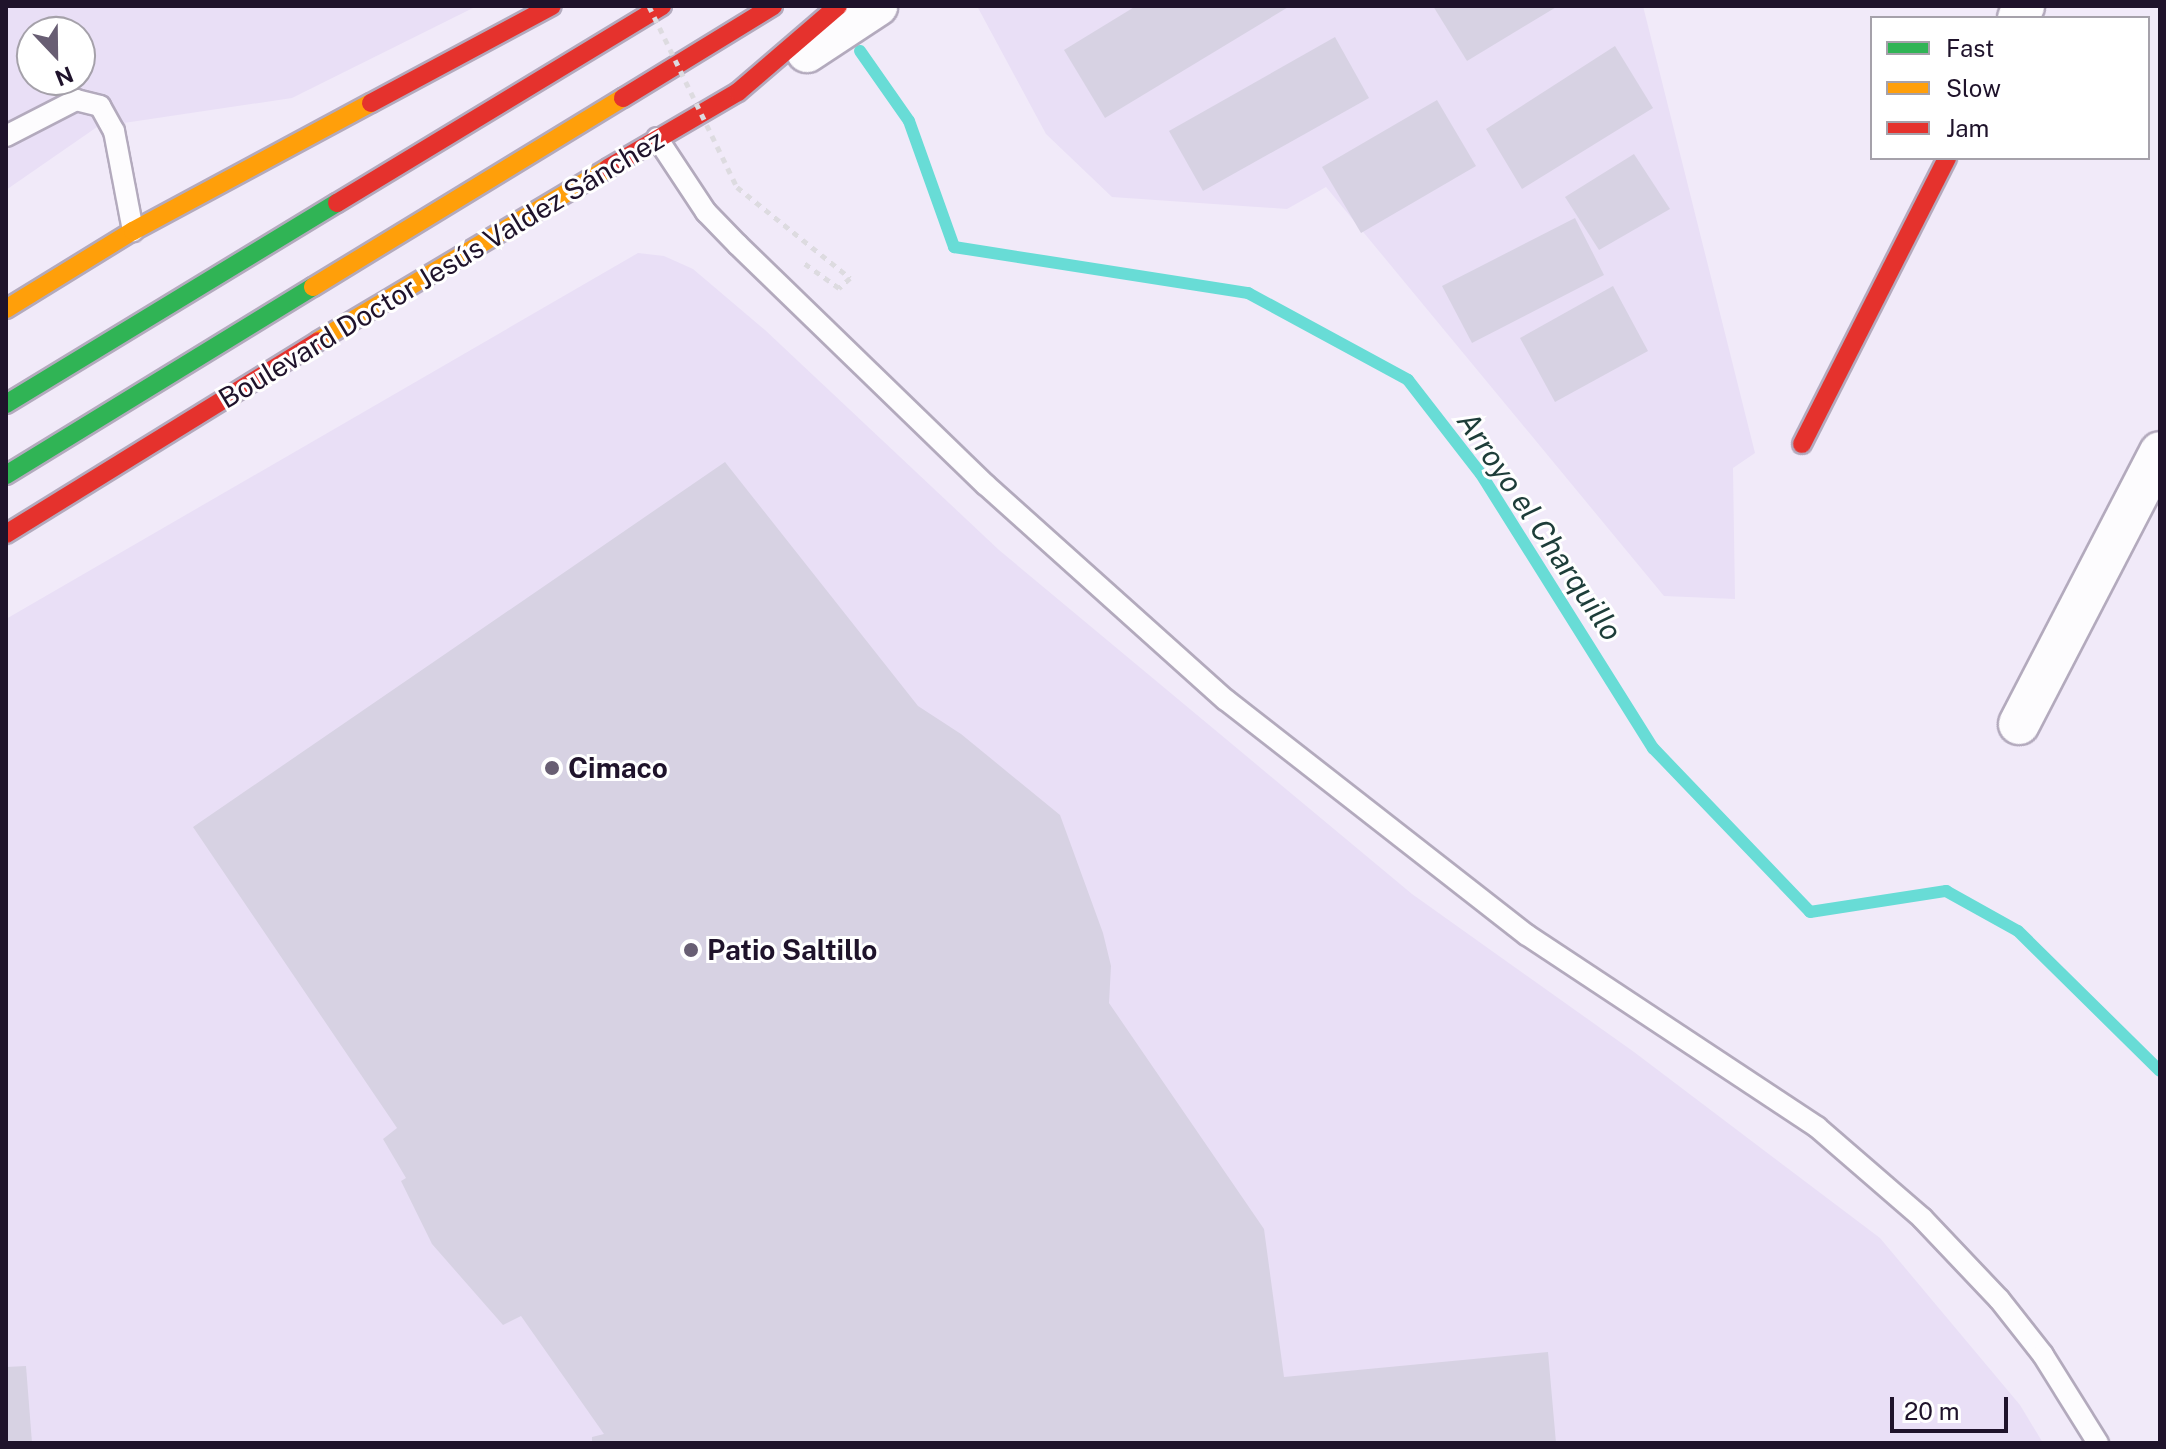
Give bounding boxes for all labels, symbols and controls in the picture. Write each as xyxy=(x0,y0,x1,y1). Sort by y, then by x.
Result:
north arrow xyxy=(16,16,96,96)
legend xyxy=(1870,16,2150,160)
text: Fast xyxy=(1946,34,1994,62)
text: N xyxy=(51,61,77,92)
text: Slow xyxy=(1946,74,2001,102)
text: Jam xyxy=(1946,114,1989,142)
street label: Boulevard Doctor Jesús Valdez Sánchez xyxy=(212,122,670,416)
water label: Arroyo el Charquillo xyxy=(1450,405,1630,647)
place label: Cimaco xyxy=(568,751,668,785)
marker: Cimaco xyxy=(543,759,561,777)
place label: Patio Saltillo xyxy=(707,933,878,967)
marker: Patio Saltillo xyxy=(682,941,700,959)
scale bar xyxy=(1894,1381,2012,1431)
text: 20 m xyxy=(1904,1397,1960,1425)

